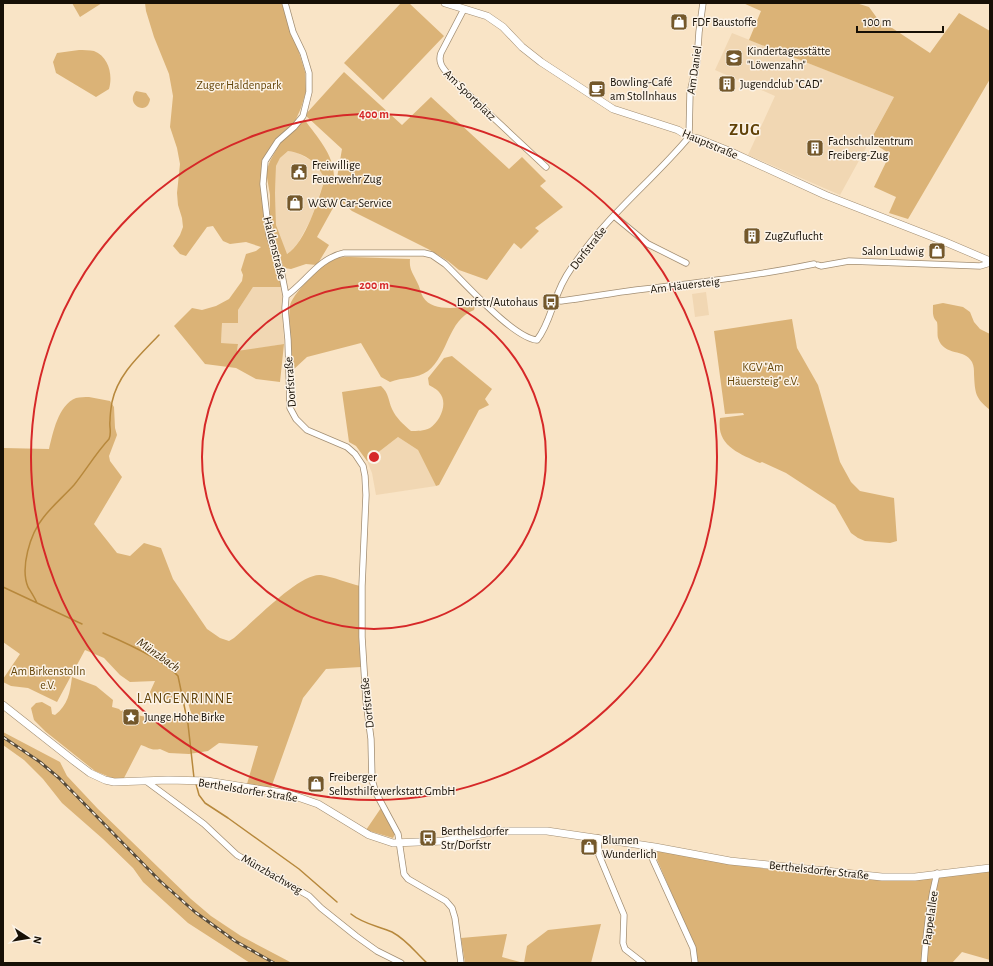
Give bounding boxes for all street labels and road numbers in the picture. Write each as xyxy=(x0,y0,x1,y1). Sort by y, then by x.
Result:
street label: Am Daniel xyxy=(685,45,703,95)
street label: Am Sportplatz xyxy=(442,67,498,123)
street label: Hauptstraße xyxy=(680,127,740,161)
street label: Haldenstraße xyxy=(261,215,289,281)
street label: Dorfstraße xyxy=(568,224,608,272)
street label: Am Häuersteig xyxy=(650,275,721,295)
street label: Dorfstraße xyxy=(282,356,298,408)
street label: Dorfstraße xyxy=(358,677,376,729)
street label: Berthelsdorfer Straße xyxy=(197,776,299,804)
street label: Münzbachweg xyxy=(240,852,305,896)
street label: Berthelsdorfer Straße xyxy=(768,859,870,881)
street label: Pappelallee xyxy=(920,890,940,946)

